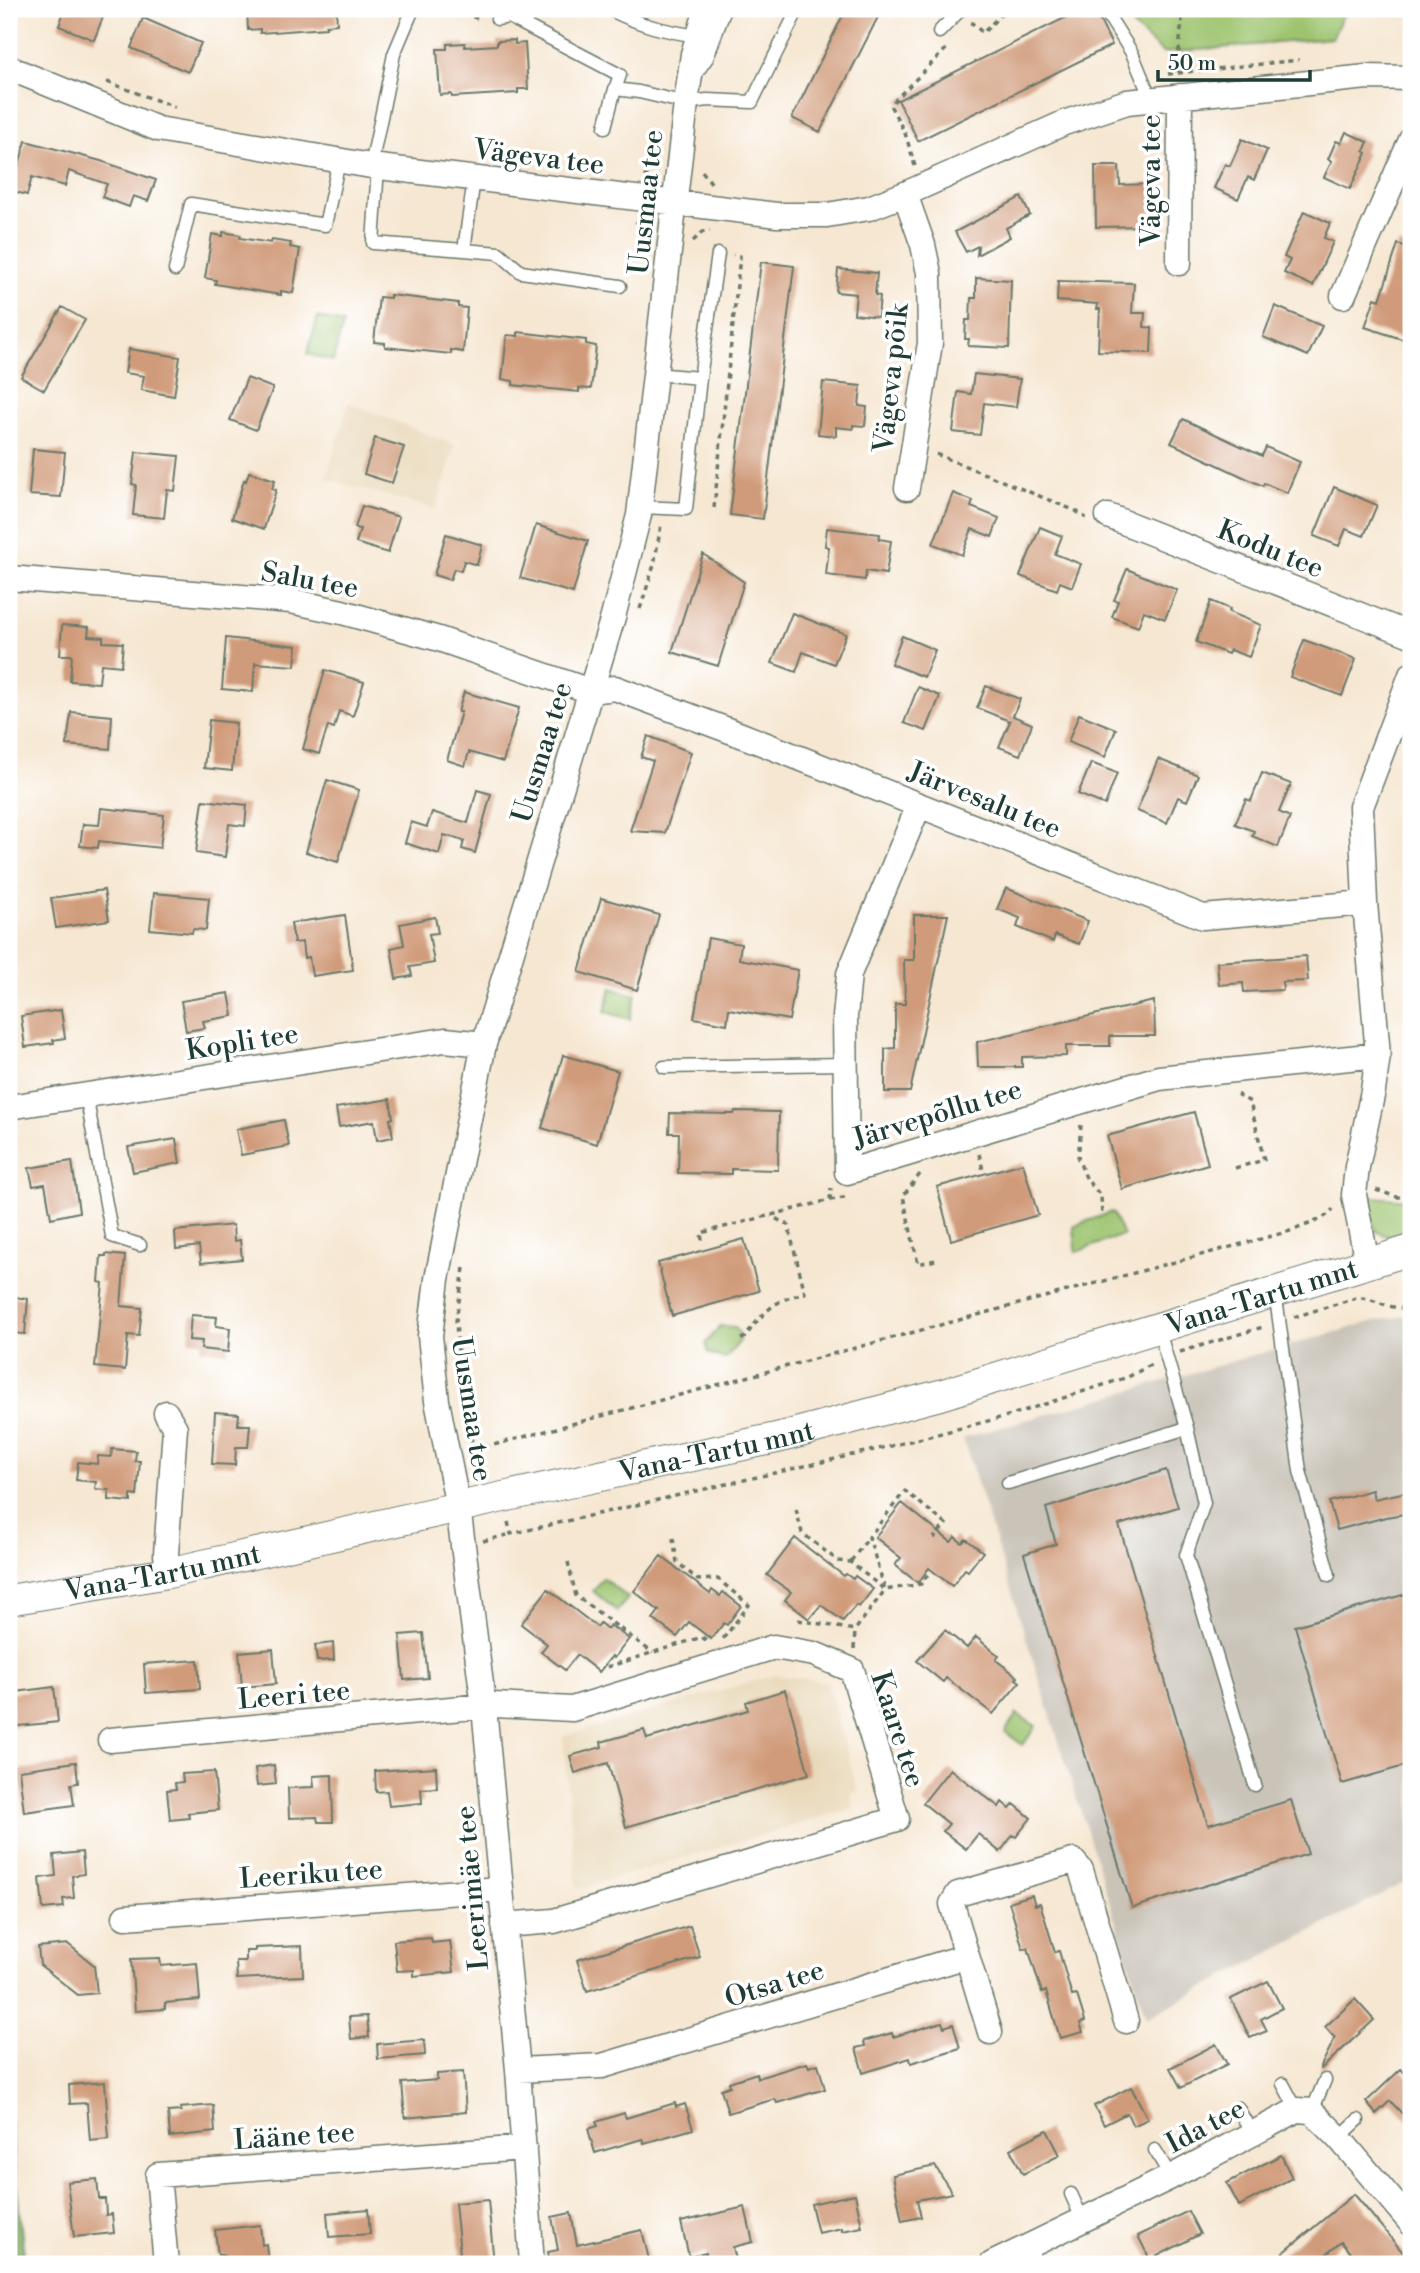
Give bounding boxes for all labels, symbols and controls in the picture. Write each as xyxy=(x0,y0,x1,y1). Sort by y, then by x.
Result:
scale bar xyxy=(1158,38,1310,82)
text: 50 m xyxy=(1168,51,1216,77)
street label: Vägeva tee xyxy=(1134,114,1169,247)
street label: Uusmaa tee xyxy=(621,128,671,276)
street label: Vägeva tee xyxy=(470,132,606,183)
street label: Vägeva põik xyxy=(866,301,917,455)
street label: Kodu tee xyxy=(1212,512,1329,587)
street label: Salu tee xyxy=(258,555,361,606)
street label: Uusmaa tee xyxy=(504,678,580,827)
street label: Järvesalu tee xyxy=(902,754,1066,847)
street label: Kopli tee xyxy=(184,1016,301,1069)
street label: Järvepõllu tee xyxy=(848,1072,1026,1157)
street label: Vana-Tartu mnt xyxy=(1161,1251,1362,1344)
street label: Uusmaa tee xyxy=(443,1335,500,1484)
street label: Vana-Tartu mnt xyxy=(615,1413,818,1491)
street label: Vana-Tartu mnt xyxy=(61,1536,264,1609)
street label: Kaare tee xyxy=(862,1667,933,1792)
street label: Leeri tee xyxy=(237,1673,352,1718)
street label: Leerimäe tee xyxy=(448,1804,497,1972)
street label: Leeriku tee xyxy=(238,1852,384,1897)
street label: Otsa tee xyxy=(721,1953,828,2016)
street label: Ida tee xyxy=(1160,2091,1251,2162)
street label: Lääne tee xyxy=(232,2115,356,2158)

